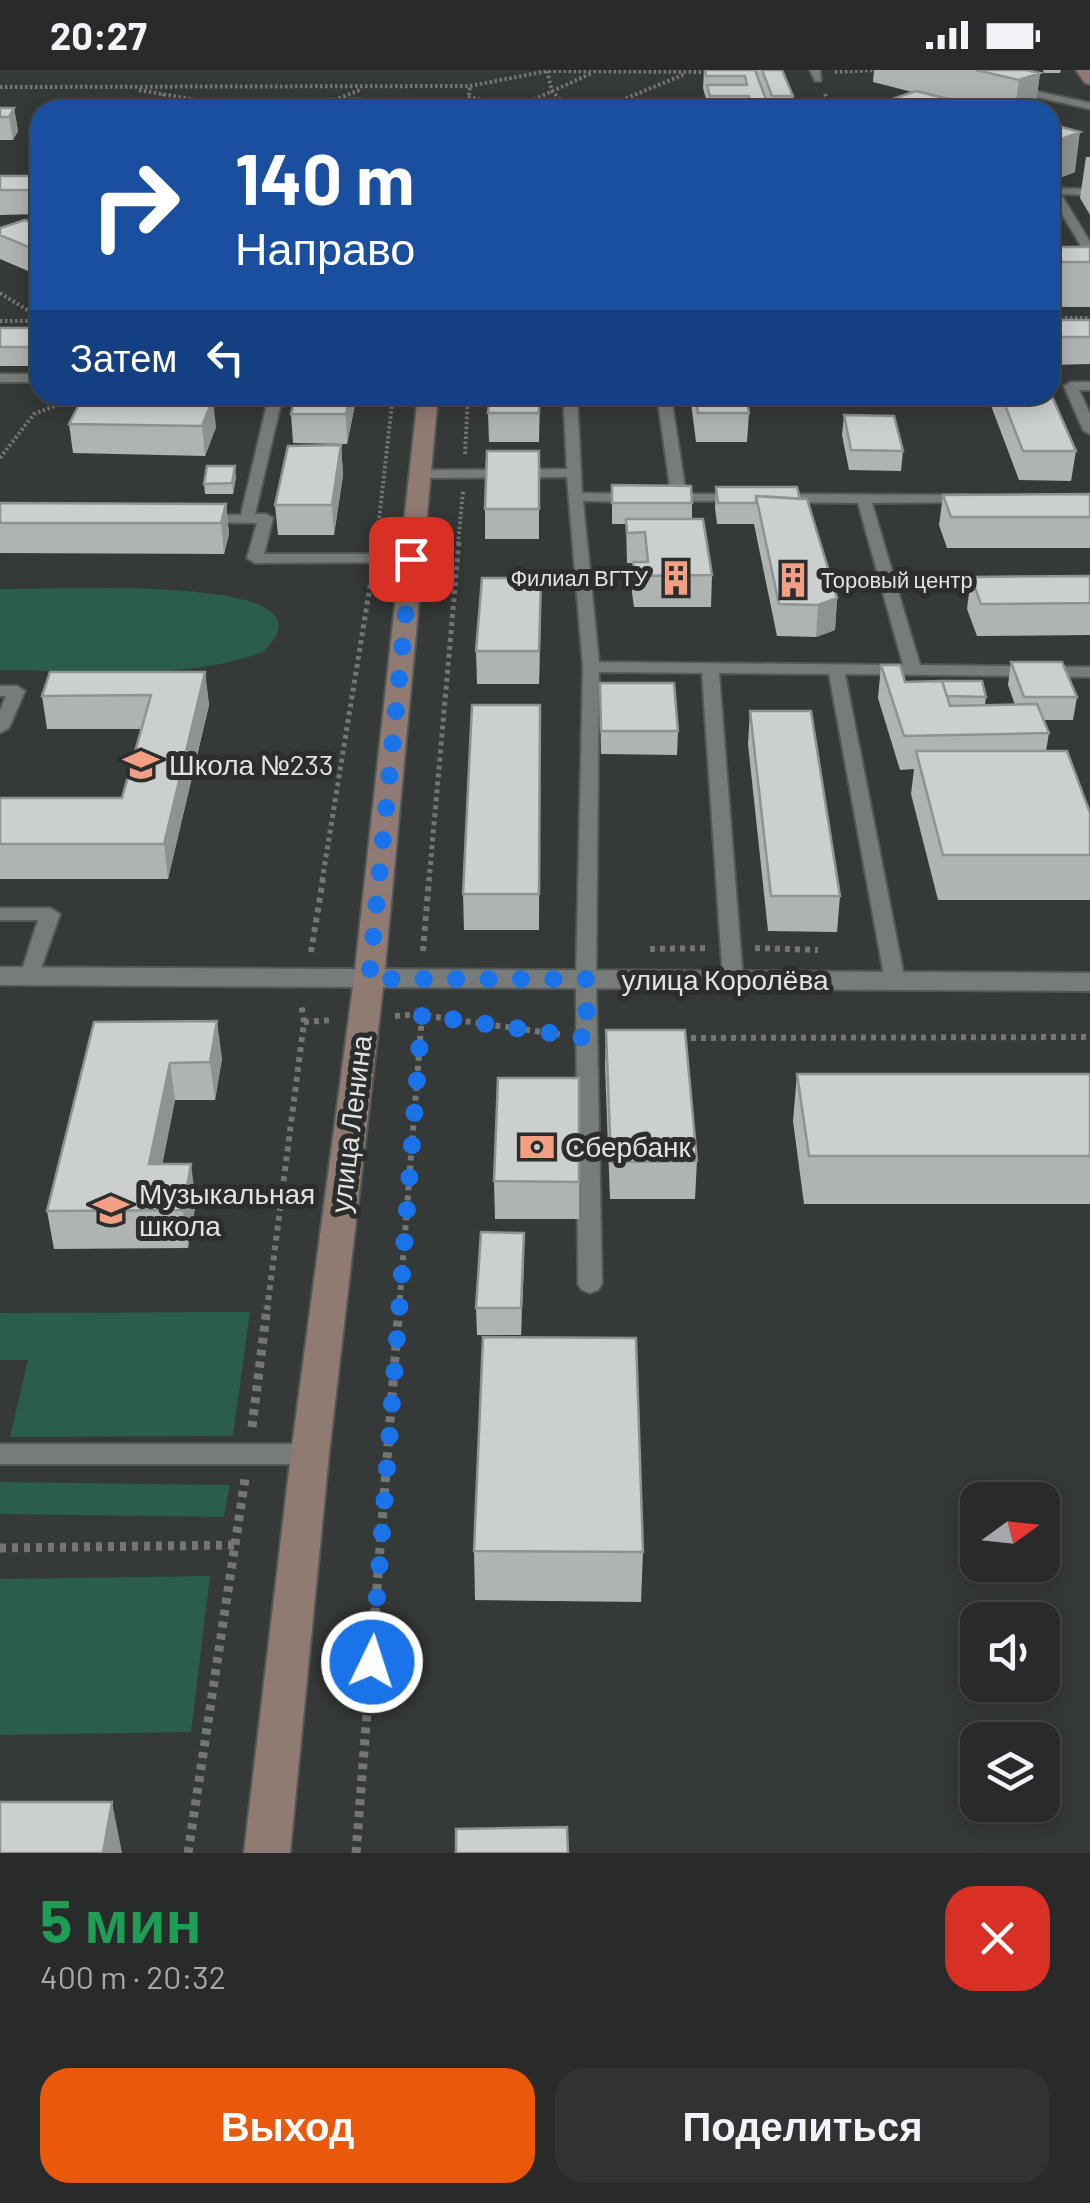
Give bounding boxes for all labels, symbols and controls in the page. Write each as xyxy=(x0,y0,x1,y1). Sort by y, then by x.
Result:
text: 20:27 xyxy=(50,12,147,58)
text: 140 m xyxy=(235,135,414,219)
icon: right xyxy=(70,140,200,270)
text: Направо xyxy=(235,220,415,274)
icon: left xyxy=(198,330,253,385)
text: Затем xyxy=(70,334,178,380)
pin xyxy=(369,517,454,602)
icon: arrive xyxy=(384,532,439,587)
building icon: Филиал ВГТУ xyxy=(657,559,695,597)
building icon: Торовый центр xyxy=(774,561,812,599)
place label: Филиал ВГТУ xyxy=(510,564,649,590)
place label: Торовый центр xyxy=(821,566,973,593)
school or university icon: Школа №233 xyxy=(122,746,160,784)
place label: Школа №233 xyxy=(169,747,333,781)
street label: улица Королёва xyxy=(621,962,829,996)
street label: улица Ленина xyxy=(322,1033,378,1215)
bank icon: Сбербанк xyxy=(518,1128,556,1166)
place label: Сбербанк xyxy=(565,1129,692,1163)
place label: Музыкальная школа xyxy=(139,1176,315,1242)
school or university icon: Музыкальная школа xyxy=(92,1191,130,1229)
north arrow xyxy=(960,1482,1060,1582)
map controls xyxy=(960,1482,1060,1822)
button: sound xyxy=(960,1602,1060,1702)
position arrow xyxy=(320,1610,424,1714)
button: layers xyxy=(960,1722,1060,1822)
text: 5 мин xyxy=(40,1883,202,1955)
button: close xyxy=(945,1886,1050,1991)
text: 400 m · 20:32 xyxy=(40,1957,226,1995)
button: Выход xyxy=(40,2068,535,2183)
button: Поделиться xyxy=(555,2068,1050,2183)

